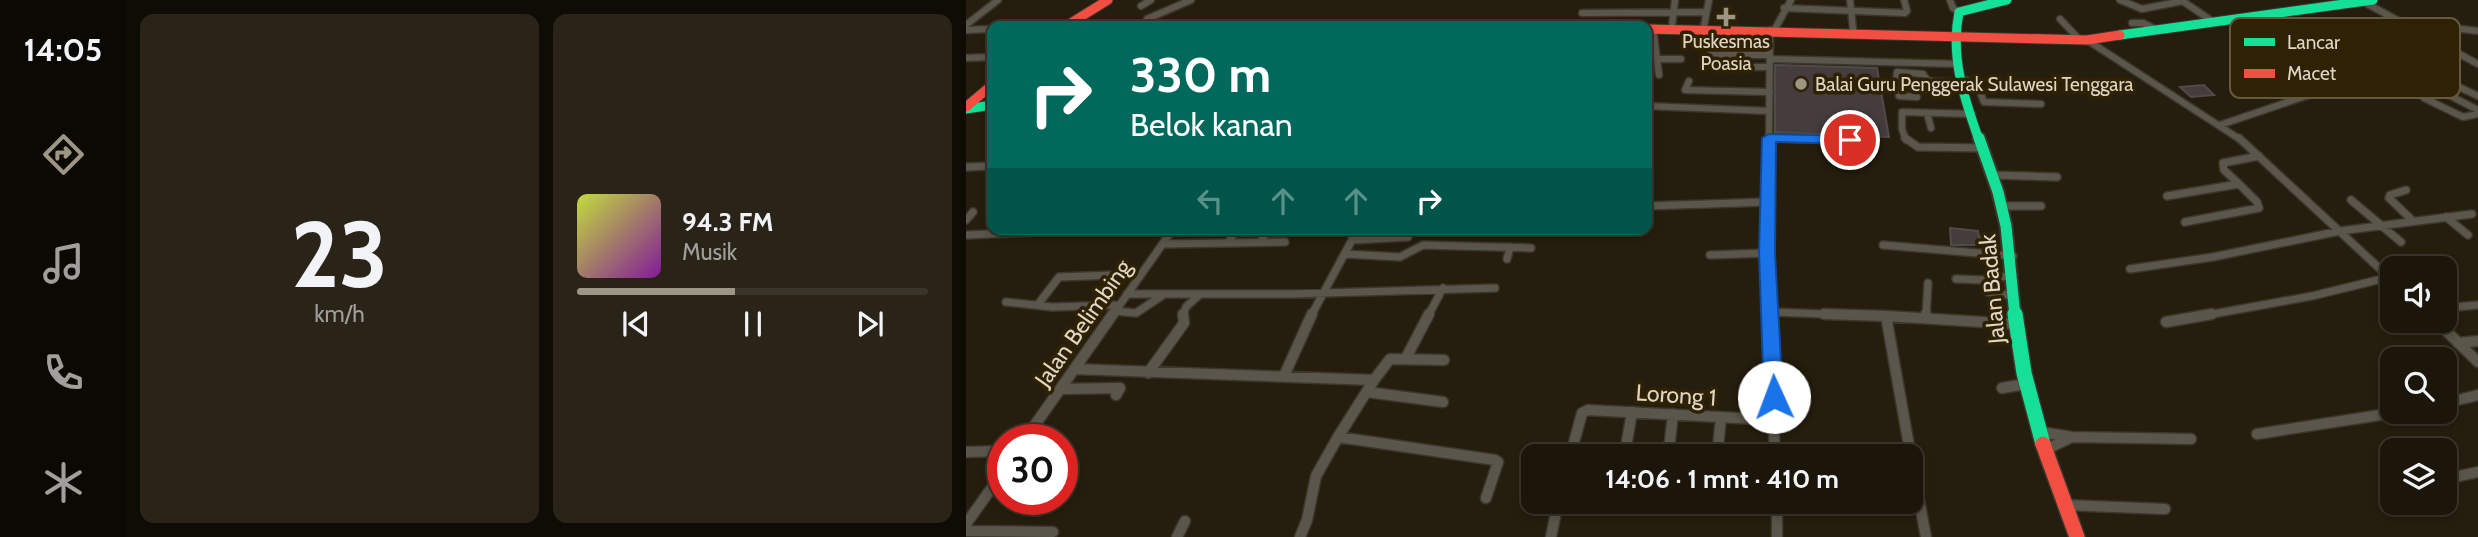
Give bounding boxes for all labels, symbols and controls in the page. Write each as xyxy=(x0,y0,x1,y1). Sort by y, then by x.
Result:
marker: Puskesmas Poasia xyxy=(1716,7,1736,27)
legend xyxy=(2230,18,2460,98)
text: 14:05 xyxy=(24,30,102,69)
place label: Puskesmas Poasia xyxy=(1682,30,1770,75)
text: Lancar xyxy=(2287,31,2340,54)
text: 330 m xyxy=(1130,45,1271,104)
icon: right xyxy=(1015,49,1106,140)
text: Macet xyxy=(2287,62,2337,85)
place label: Balai Guru Penggerak Sulawesi Tenggara xyxy=(1815,73,2133,96)
marker: Balai Guru Penggerak Sulawesi Tenggara xyxy=(1793,76,1809,92)
text: Belok kanan xyxy=(1130,105,1293,144)
pin xyxy=(1820,110,1880,170)
icon: arrive xyxy=(1831,121,1869,159)
icon: directions xyxy=(39,130,88,179)
icon: left xyxy=(1191,182,1229,220)
icon: ahead xyxy=(1264,182,1302,220)
icon: ahead xyxy=(1337,182,1375,220)
icon: right xyxy=(1410,182,1448,220)
text: 23 xyxy=(291,199,388,310)
text: 94.3 FM xyxy=(682,206,773,238)
street label: Jalan Badak xyxy=(1973,232,2011,346)
text: Musik xyxy=(682,238,737,266)
icon: music xyxy=(39,239,88,288)
street label: Jalan Belimbing xyxy=(1028,253,1138,393)
map controls xyxy=(2380,256,2457,515)
button: sound xyxy=(2380,256,2457,333)
text: km/h xyxy=(314,300,365,328)
icon: previous xyxy=(617,305,655,343)
icon: pause xyxy=(734,305,772,343)
icon: next xyxy=(851,305,889,343)
button: search xyxy=(2380,347,2457,424)
icon: phone xyxy=(39,348,88,397)
position arrow xyxy=(1737,360,1811,434)
street label: Lorong 1 xyxy=(1635,378,1717,412)
speed limit sign: 30 xyxy=(987,424,1078,515)
button: layers xyxy=(2380,438,2457,515)
icon: climate xyxy=(39,458,88,507)
text: 14:06 · 1 mnt · 410 m xyxy=(1605,463,1839,495)

